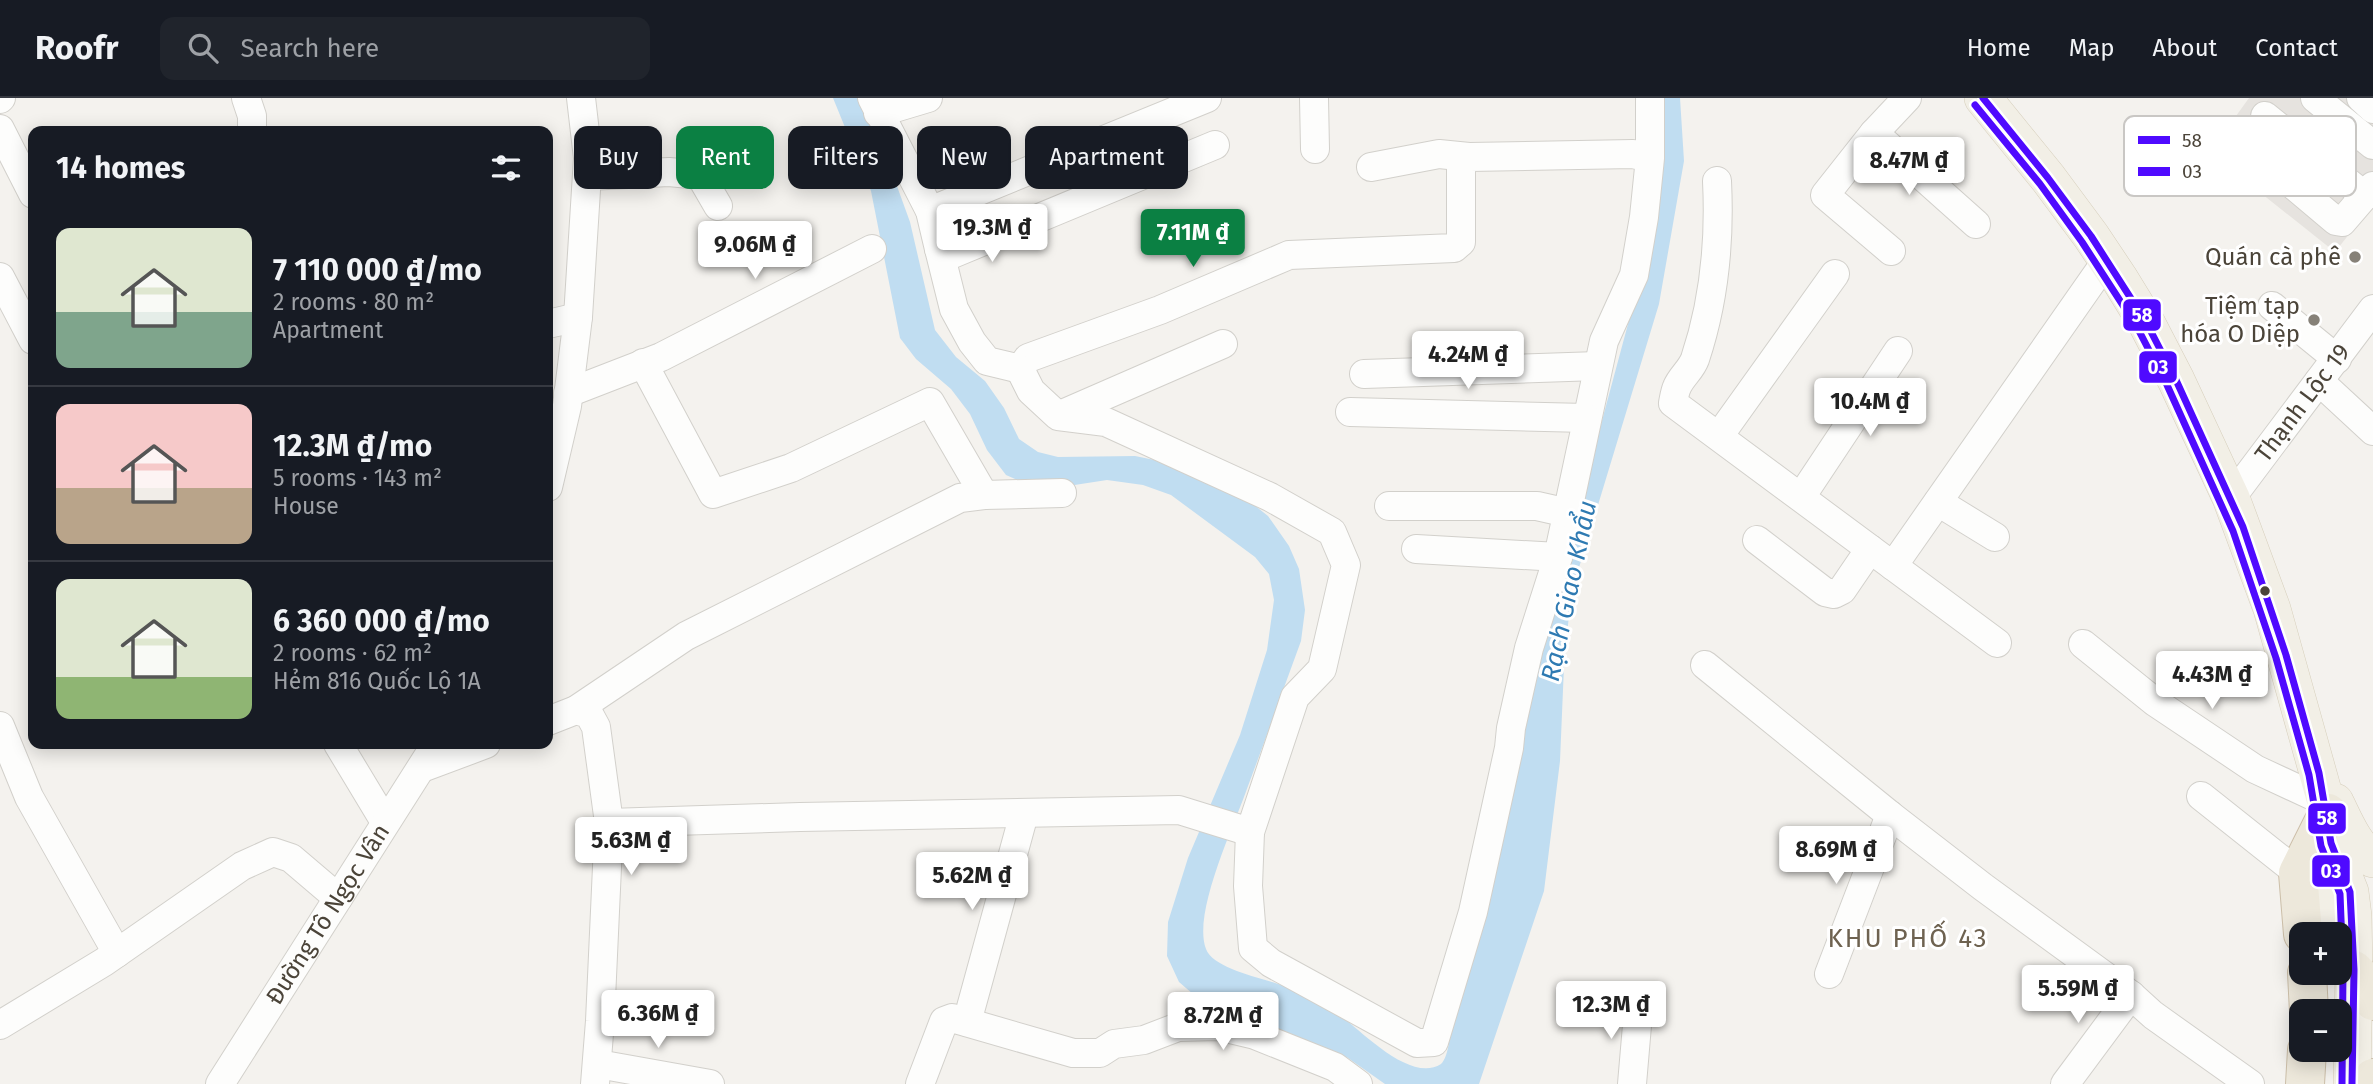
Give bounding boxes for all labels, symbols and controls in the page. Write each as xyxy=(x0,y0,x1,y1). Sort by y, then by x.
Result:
search box xyxy=(160,17,650,80)
text: Roofr xyxy=(35,28,118,68)
icon: search xyxy=(184,29,222,67)
text: Search here xyxy=(240,33,379,64)
text: Home xyxy=(1967,34,2031,62)
text: Map xyxy=(2069,34,2115,62)
text: About xyxy=(2153,34,2217,62)
text: Contact xyxy=(2255,34,2338,62)
legend xyxy=(2124,116,2356,196)
chip: Buy xyxy=(574,126,662,189)
chip: Rent xyxy=(676,126,774,189)
chip: Filters xyxy=(788,126,903,189)
chip: New xyxy=(917,126,1011,189)
chip: Apartment xyxy=(1025,126,1188,189)
text: 58 xyxy=(2182,129,2202,152)
pin: 8.47M ₫ xyxy=(1844,138,1974,197)
text: 8.47M ₫ xyxy=(1869,146,1949,174)
icon: filters xyxy=(487,149,525,187)
text: 14 homes xyxy=(56,150,185,186)
text: 03 xyxy=(2182,160,2202,183)
pin: 19.3M ₫ xyxy=(927,204,1057,264)
pin: 7.11M ₫ xyxy=(1128,209,1258,269)
text: 19.3M ₫ xyxy=(953,213,1031,241)
text: 7.11M ₫ xyxy=(1157,218,1229,246)
pin: 9.06M ₫ xyxy=(690,222,820,281)
text: 9.06M ₫ xyxy=(714,230,796,258)
place label: Quán cà phê xyxy=(2205,243,2341,271)
marker: Quán cà phê xyxy=(2347,249,2363,265)
text: 7 110 000 ₫/mo xyxy=(273,252,482,288)
icon: home xyxy=(112,256,196,340)
text: 2 rooms · 80 m² xyxy=(273,288,434,316)
place label: Tiệm tạp hóa O Diệp xyxy=(2180,292,2300,348)
line badge: 58 xyxy=(2122,298,2162,332)
text: 58 xyxy=(2131,304,2153,327)
marker: Tiệm tạp hóa O Diệp xyxy=(2306,312,2322,328)
text: Apartment xyxy=(273,316,383,344)
pin: 4.24M ₫ xyxy=(1403,331,1533,391)
street label: Thạnh Lộc 19 xyxy=(2249,338,2356,467)
text: 4.24M ₫ xyxy=(1428,340,1508,368)
line badge: 03 xyxy=(2138,350,2178,384)
text: 03 xyxy=(2148,356,2169,379)
pin: 10.4M ₫ xyxy=(1805,378,1935,438)
text: 10.4M ₫ xyxy=(1830,387,1910,415)
text: 12.3M ₫/mo xyxy=(273,428,432,464)
icon: home xyxy=(112,432,196,516)
text: 5 rooms · 143 m² xyxy=(273,464,442,492)
text: House xyxy=(273,492,339,520)
water label: Rạch Giao Khẩu xyxy=(1534,497,1603,684)
unlabelled marker xyxy=(2258,584,2272,598)
text: 6 360 000 ₫/mo xyxy=(273,603,490,639)
icon: home xyxy=(112,607,196,691)
text: 2 rooms · 62 m² xyxy=(273,639,432,667)
pin: 4.43M ₫ xyxy=(2147,652,2277,711)
text: 4.43M ₫ xyxy=(2172,660,2252,688)
text: Hẻm 816 Quốc Lộ 1A xyxy=(273,667,481,695)
line badge: 58 xyxy=(2307,802,2347,835)
text: 58 xyxy=(2316,807,2338,830)
pin: 5.63M ₫ xyxy=(566,818,696,877)
street label: Đường Tô Ngọc Vân xyxy=(260,819,395,1010)
text: 5.63M ₫ xyxy=(591,826,671,854)
pin: 8.69M ₫ xyxy=(1771,826,1901,886)
text: 8.69M ₫ xyxy=(1795,835,1877,863)
pin: 5.62M ₫ xyxy=(907,852,1037,912)
line badge: 03 xyxy=(2311,854,2351,888)
text: 03 xyxy=(2321,860,2342,883)
text: 5.62M ₫ xyxy=(932,861,1012,889)
district label: KHU PHỐ 43 xyxy=(1827,920,1989,954)
map controls xyxy=(2289,922,2352,1062)
button: + xyxy=(2289,922,2352,985)
pin: 5.59M ₫ xyxy=(2013,965,2143,1025)
text: 5.59M ₫ xyxy=(2038,974,2118,1002)
pin: 12.3M ₫ xyxy=(1546,982,1676,1041)
pin: 6.36M ₫ xyxy=(593,990,723,1050)
text: 12.3M ₫ xyxy=(1572,990,1650,1018)
pin: 8.72M ₫ xyxy=(1158,992,1288,1052)
text: 6.36M ₫ xyxy=(617,999,699,1027)
button: − xyxy=(2289,999,2352,1062)
text: 8.72M ₫ xyxy=(1184,1001,1262,1029)

